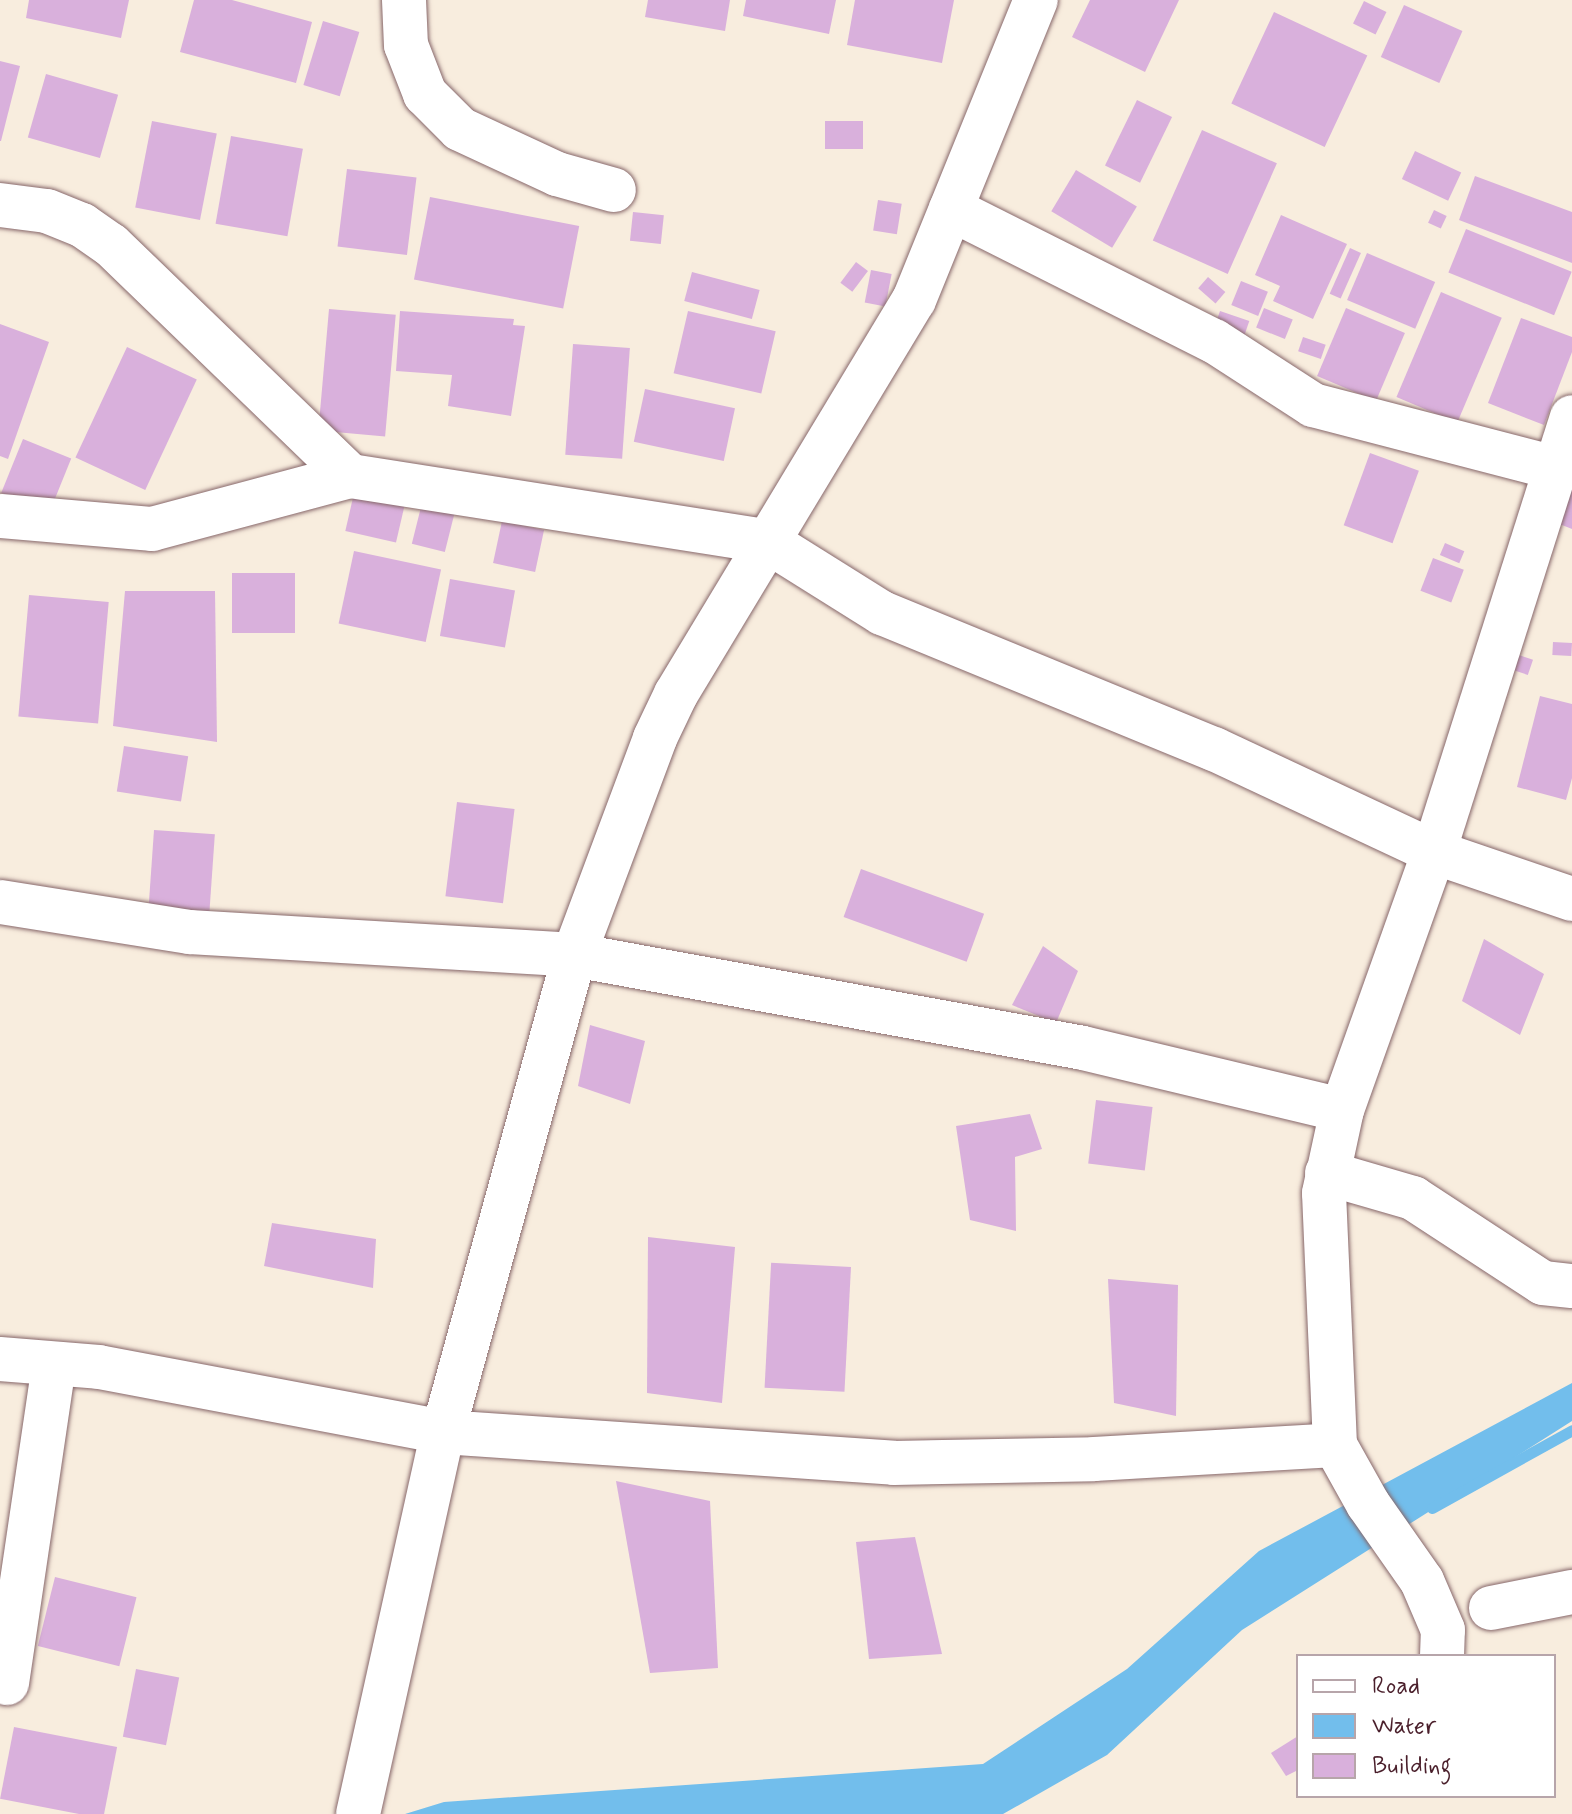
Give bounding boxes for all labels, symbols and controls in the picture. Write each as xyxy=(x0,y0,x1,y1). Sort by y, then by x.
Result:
legend xyxy=(1296,1654,1556,1798)
text: Road xyxy=(1372,1671,1420,1702)
text: Water xyxy=(1372,1711,1436,1742)
text: Building xyxy=(1372,1751,1452,1782)

